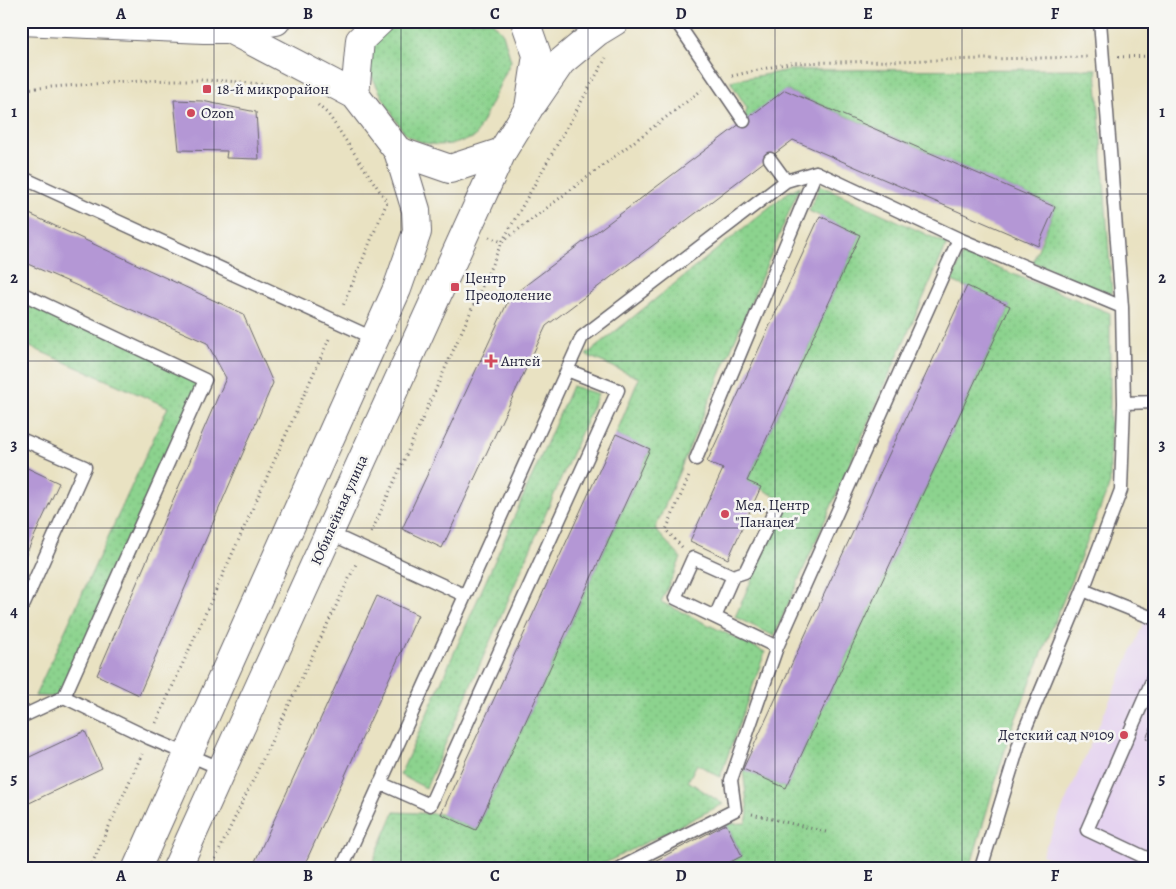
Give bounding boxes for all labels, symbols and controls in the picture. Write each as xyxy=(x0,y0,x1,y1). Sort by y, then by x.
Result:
text: A xyxy=(115,3,127,25)
text: B xyxy=(303,3,313,25)
text: C xyxy=(490,3,500,25)
text: D xyxy=(675,3,687,25)
text: E xyxy=(863,3,873,25)
text: F xyxy=(1051,3,1060,25)
place label: 18-й микрорайон xyxy=(217,79,329,99)
marker: 18-й микрорайон xyxy=(201,83,213,95)
text: 1 xyxy=(11,101,17,123)
text: 1 xyxy=(1159,101,1165,123)
place label: Ozon xyxy=(201,103,234,123)
marker: Ozon xyxy=(185,107,197,119)
text: 2 xyxy=(10,267,18,289)
text: 2 xyxy=(1158,267,1166,289)
place label: Центр Преодоление xyxy=(465,268,552,305)
marker: Центр Преодоление xyxy=(449,281,461,293)
place label: Антей xyxy=(500,351,541,371)
marker: Антей xyxy=(485,355,497,367)
text: 3 xyxy=(11,434,18,456)
text: 3 xyxy=(1159,434,1166,456)
street label: Юбилейная улица xyxy=(306,452,372,568)
place label: Мед. Центр "Панацея" xyxy=(735,495,810,532)
marker: Мед. Центр "Панацея" xyxy=(719,508,731,520)
text: 4 xyxy=(10,601,18,623)
text: 4 xyxy=(1158,601,1166,623)
place label: Детский сад №109 xyxy=(998,725,1114,745)
marker: Детский сад №109 xyxy=(1118,729,1130,741)
text: 5 xyxy=(11,768,18,790)
text: 5 xyxy=(1159,768,1166,790)
text: A xyxy=(115,865,127,887)
text: B xyxy=(303,865,313,887)
text: C xyxy=(490,865,500,887)
text: D xyxy=(675,865,687,887)
text: E xyxy=(863,865,873,887)
text: F xyxy=(1051,865,1060,887)

